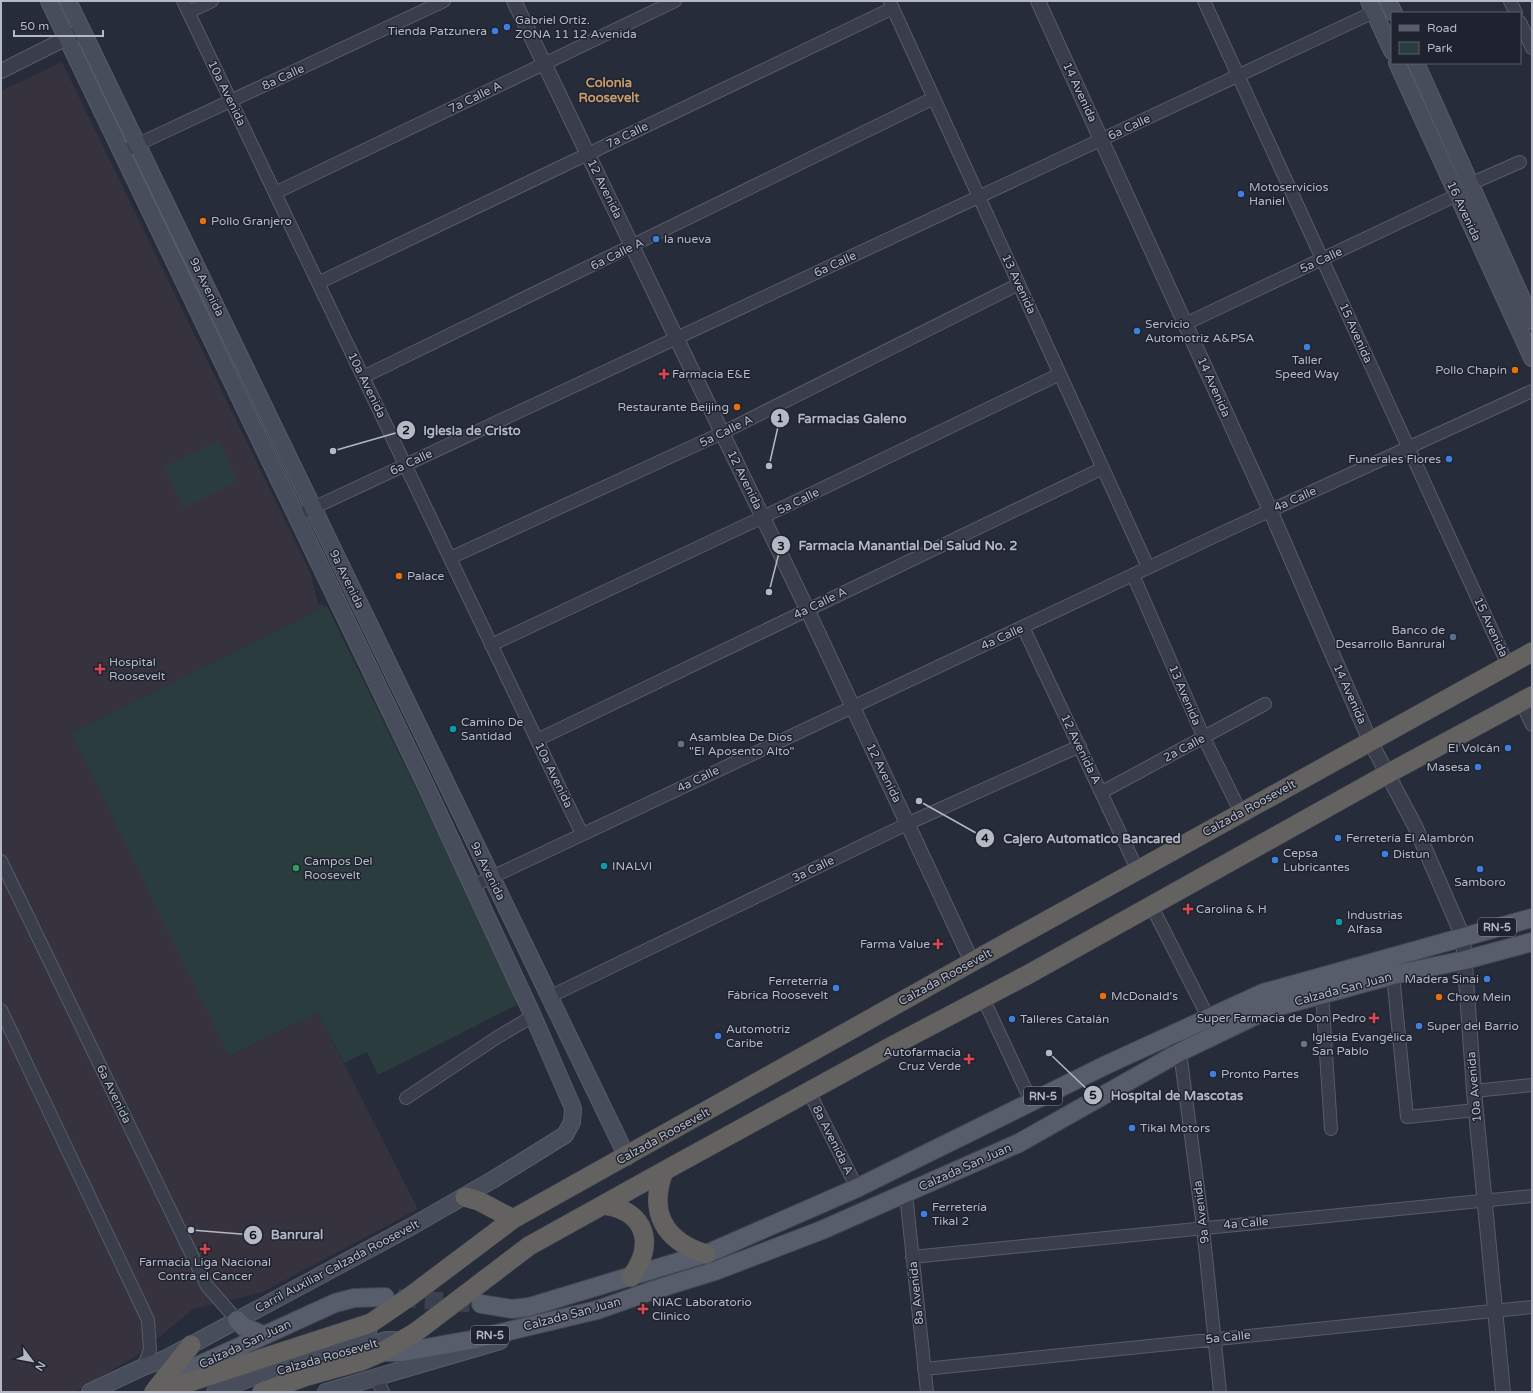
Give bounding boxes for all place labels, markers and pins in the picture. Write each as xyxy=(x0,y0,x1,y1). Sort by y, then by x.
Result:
place label: Gabriel Ortiz. ZONA 11 12 Avenida xyxy=(515,13,637,41)
marker: Gabriel Ortiz. ZONA 11 12 Avenida xyxy=(502,22,512,32)
place label: Tienda Patzunera xyxy=(388,24,487,38)
marker: Tienda Patzunera xyxy=(490,26,500,36)
place label: Motoservicios Haniel xyxy=(1249,180,1329,208)
marker: Motoservicios Haniel xyxy=(1236,189,1246,199)
place label: Pollo Granjero xyxy=(211,214,292,228)
marker: Pollo Granjero xyxy=(198,216,208,226)
place label: la nueva xyxy=(664,232,711,246)
marker: la nueva xyxy=(651,234,661,244)
place label: Servicio Automotriz A&PSA xyxy=(1145,317,1255,345)
marker: Servicio Automotriz A&PSA xyxy=(1132,326,1142,336)
marker: Taller Speed Way xyxy=(1302,342,1312,352)
place label: Taller Speed Way xyxy=(1275,353,1339,381)
place label: Pollo Chapín xyxy=(1435,363,1507,377)
marker: Pollo Chapín xyxy=(1510,365,1520,375)
place label: Farmacia E&E xyxy=(672,367,751,381)
marker: Farmacia E&E xyxy=(659,369,669,379)
place label: Restaurante Beijing xyxy=(617,400,729,414)
marker: Restaurante Beijing xyxy=(732,402,742,412)
callout: Farmacias Galeno xyxy=(770,406,915,431)
callout: Iglesia de Cristo xyxy=(396,418,529,443)
place label: Funerales Flores xyxy=(1348,452,1441,466)
marker: Funerales Flores xyxy=(1444,454,1454,464)
callout: Farmacia Manantial Del Salud No. 2 xyxy=(771,533,1026,558)
place label: Palace xyxy=(407,569,445,583)
marker: Palace xyxy=(394,571,404,581)
place label: Banco de Desarrollo Banrural xyxy=(1336,623,1445,651)
marker: Banco de Desarrollo Banrural xyxy=(1448,632,1458,642)
place label: Hospital Roosevelt xyxy=(109,655,166,683)
marker: Hospital Roosevelt xyxy=(94,663,106,675)
place label: Camino De Santidad xyxy=(461,715,524,743)
marker: Camino De Santidad xyxy=(448,724,458,734)
place label: Asamblea De Dios "El Aposento Alto" xyxy=(689,730,795,758)
marker: Asamblea De Dios "El Aposento Alto" xyxy=(676,739,686,749)
place label: El Volcán xyxy=(1448,741,1500,755)
marker: El Volcán xyxy=(1503,743,1513,753)
place label: Masesa xyxy=(1427,760,1470,774)
marker: Masesa xyxy=(1473,762,1483,772)
callout: Cajero Automatico Bancared xyxy=(975,826,1189,851)
place label: Ferretería El Alambrón xyxy=(1346,831,1474,845)
marker: Ferretería El Alambrón xyxy=(1333,833,1343,843)
place label: Cepsa Lubricantes xyxy=(1283,846,1350,874)
place label: Distun xyxy=(1393,847,1430,861)
marker: Distun xyxy=(1380,849,1390,859)
place label: Campos Del Roosevelt xyxy=(304,854,372,882)
marker: Cepsa Lubricantes xyxy=(1270,855,1280,865)
place label: INALVI xyxy=(612,859,652,873)
marker: INALVI xyxy=(599,861,609,871)
marker: Campos Del Roosevelt xyxy=(291,863,301,873)
marker: Samboro xyxy=(1475,864,1485,874)
place label: Samboro xyxy=(1454,875,1506,889)
place label: Carolina & H xyxy=(1196,902,1267,916)
marker: Carolina & H xyxy=(1183,904,1193,914)
place label: Industrias Alfasa xyxy=(1347,908,1403,936)
marker: Industrias Alfasa xyxy=(1334,917,1344,927)
place label: Farma Value xyxy=(860,937,930,951)
marker: Farma Value xyxy=(933,939,943,949)
place label: Madera Sinai xyxy=(1405,972,1479,986)
place label: Ferreterría Fábrica Roosevelt xyxy=(727,974,828,1002)
marker: Madera Sinai xyxy=(1482,974,1492,984)
marker: Ferreterría Fábrica Roosevelt xyxy=(831,983,841,993)
place label: McDonald's xyxy=(1111,989,1178,1003)
place label: Chow Mein xyxy=(1447,990,1511,1004)
marker: McDonald's xyxy=(1098,991,1108,1001)
marker: Chow Mein xyxy=(1434,992,1444,1002)
place label: Super Farmacia de Don Pedro xyxy=(1197,1011,1366,1025)
place label: Talleres Catalán xyxy=(1020,1012,1109,1026)
marker: Super Farmacia de Don Pedro xyxy=(1369,1013,1379,1023)
marker: Talleres Catalán xyxy=(1007,1014,1017,1024)
place label: Super del Barrio xyxy=(1427,1019,1519,1033)
marker: Super del Barrio xyxy=(1414,1021,1424,1031)
place label: Automotriz Caribe xyxy=(726,1022,790,1050)
place label: Iglesia Evangélica San Pablo xyxy=(1312,1030,1413,1058)
marker: Automotriz Caribe xyxy=(713,1031,723,1041)
marker: Iglesia Evangélica San Pablo xyxy=(1299,1039,1309,1049)
place label: Autofarmacia Cruz Verde xyxy=(884,1045,961,1073)
marker: Autofarmacia Cruz Verde xyxy=(964,1054,974,1064)
place label: Pronto Partes xyxy=(1221,1067,1299,1081)
marker: Pronto Partes xyxy=(1208,1069,1218,1079)
callout: Hospital de Mascotas xyxy=(1083,1083,1251,1108)
place label: Tikal Motors xyxy=(1140,1121,1211,1135)
marker: Tikal Motors xyxy=(1127,1123,1137,1133)
place label: Ferretería Tikal 2 xyxy=(932,1200,987,1228)
marker: Ferretería Tikal 2 xyxy=(919,1209,929,1219)
callout: Banrural xyxy=(243,1222,332,1247)
marker: Farmacia Liga Nacional Contra el Cancer xyxy=(200,1244,210,1254)
place label: Farmacia Liga Nacional Contra el Cancer xyxy=(139,1255,271,1283)
place label: NIAC Laboratorio Clinico xyxy=(652,1295,752,1323)
marker: NIAC Laboratorio Clinico xyxy=(637,1303,649,1315)

